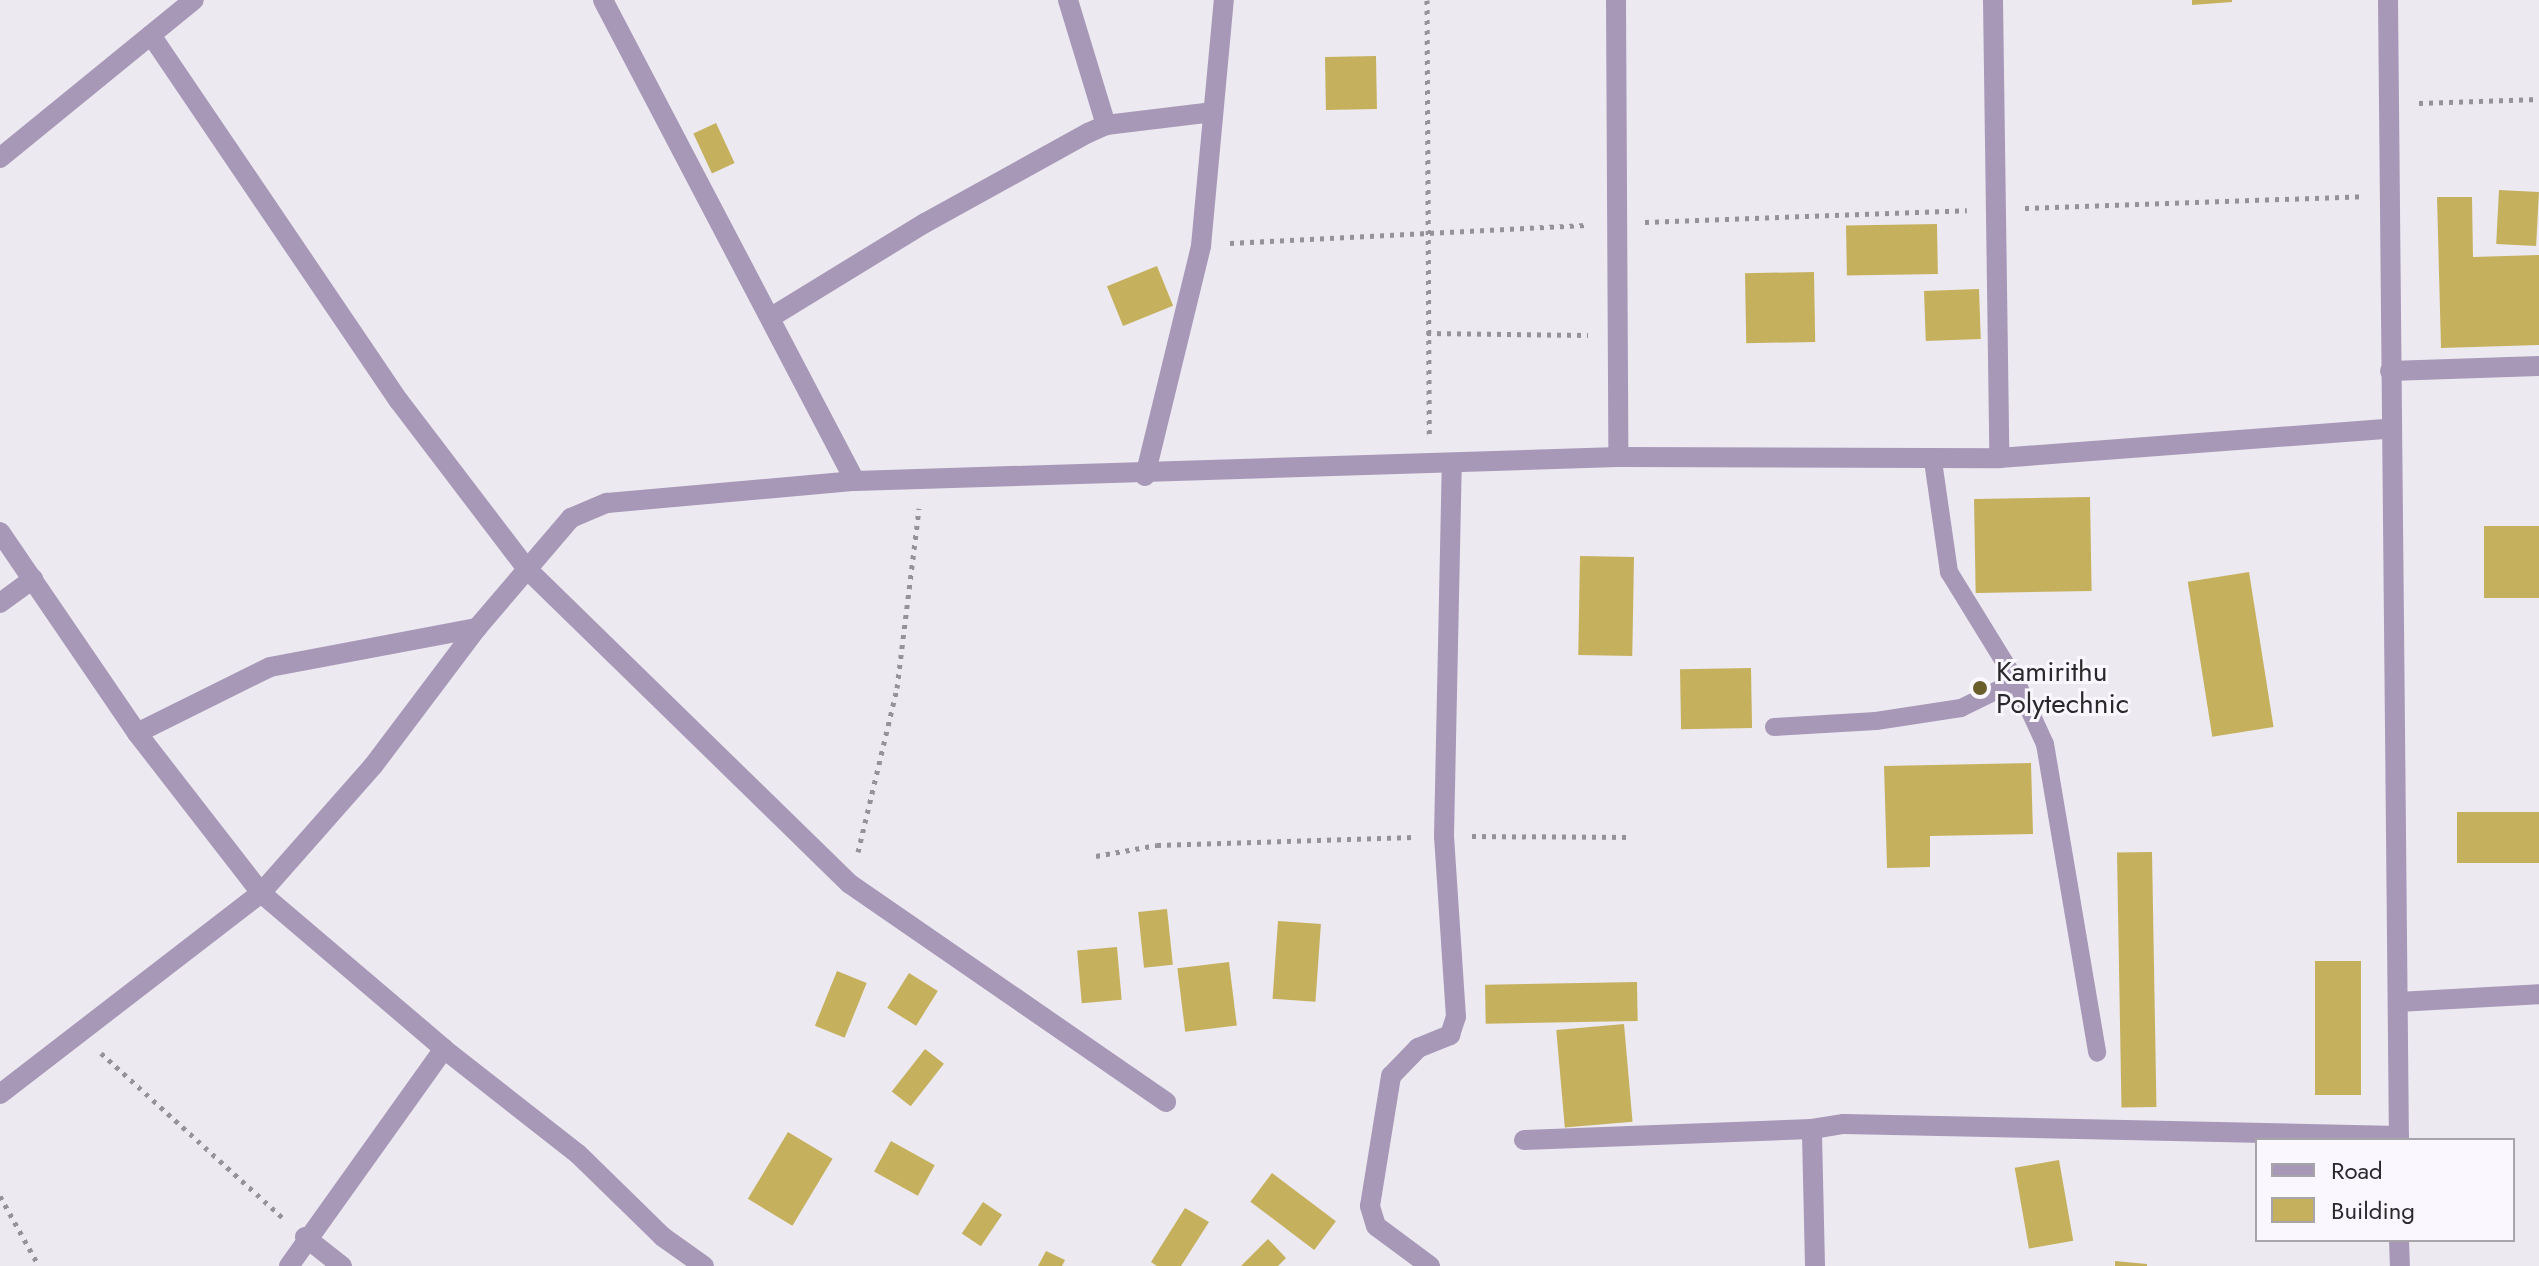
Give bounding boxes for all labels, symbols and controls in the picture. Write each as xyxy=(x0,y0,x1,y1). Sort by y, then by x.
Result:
place label: Kamirithu Polytechnic xyxy=(1996,655,2129,721)
marker: Kamirithu Polytechnic xyxy=(1971,679,1989,697)
legend xyxy=(2255,1138,2515,1242)
text: Road xyxy=(2331,1153,2383,1188)
text: Building xyxy=(2331,1193,2415,1228)

